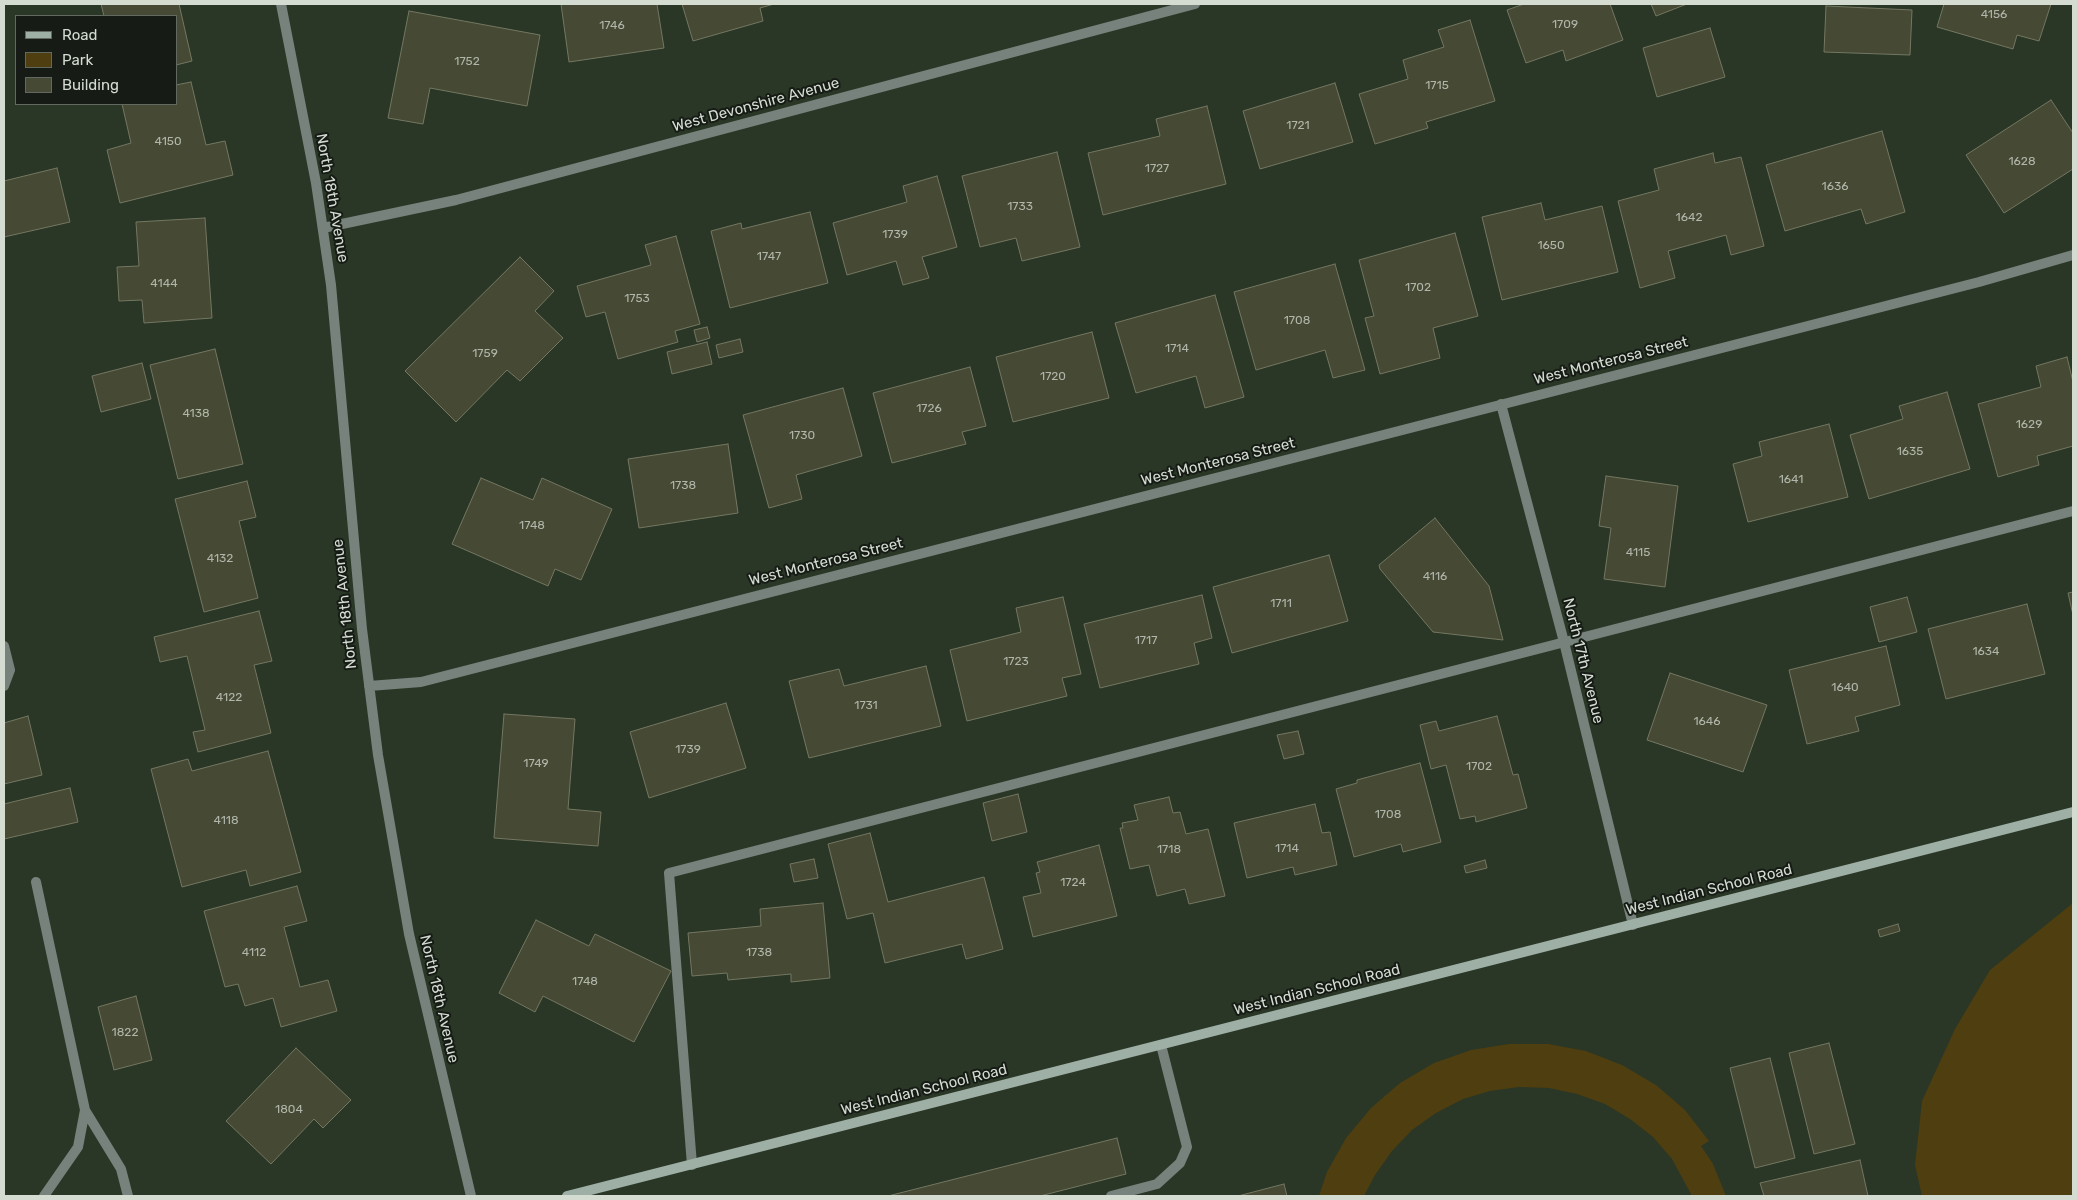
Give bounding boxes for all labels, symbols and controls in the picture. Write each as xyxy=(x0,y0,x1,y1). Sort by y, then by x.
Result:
house number: 4156 xyxy=(1981,8,2007,22)
legend xyxy=(15,15,178,105)
house number: 1709 xyxy=(1552,18,1578,32)
house number: 1746 xyxy=(599,19,625,33)
text: Road xyxy=(62,26,98,44)
text: Park xyxy=(62,51,93,69)
house number: 1752 xyxy=(454,55,480,69)
street label: West Devonshire Avenue xyxy=(671,74,841,136)
text: Building xyxy=(62,76,119,94)
house number: 1715 xyxy=(1425,79,1449,93)
house number: 1721 xyxy=(1286,119,1310,133)
street label: North 18th Avenue xyxy=(312,132,352,264)
house number: 4150 xyxy=(154,135,182,149)
house number: 1628 xyxy=(2008,155,2036,169)
house number: 1727 xyxy=(1145,162,1169,176)
house number: 1636 xyxy=(1822,180,1848,194)
house number: 1733 xyxy=(1007,200,1033,214)
house number: 1642 xyxy=(1676,211,1702,225)
house number: 1739 xyxy=(882,228,908,242)
house number: 1650 xyxy=(1537,239,1565,253)
house number: 1747 xyxy=(757,250,781,264)
house number: 4144 xyxy=(150,277,178,291)
house number: 1702 xyxy=(1405,281,1431,295)
house number: 1753 xyxy=(624,292,650,306)
house number: 1708 xyxy=(1284,314,1310,328)
street label: West Monterosa Street xyxy=(1532,333,1690,389)
house number: 1714 xyxy=(1165,342,1189,356)
house number: 1759 xyxy=(472,347,498,361)
house number: 1720 xyxy=(1040,370,1066,384)
house number: 1726 xyxy=(916,402,942,416)
house number: 4138 xyxy=(182,407,210,421)
house number: 1629 xyxy=(2016,418,2042,432)
house number: 1730 xyxy=(789,429,815,443)
street label: West Monterosa Street xyxy=(1139,434,1297,490)
house number: 1635 xyxy=(1897,445,1923,459)
house number: 1641 xyxy=(1779,473,1803,487)
house number: 1738 xyxy=(670,479,696,493)
house number: 1748 xyxy=(519,519,545,533)
street label: West Monterosa Street xyxy=(747,534,905,590)
street label: North 18th Avenue xyxy=(329,538,361,670)
house number: 4115 xyxy=(1626,546,1650,560)
house number: 4132 xyxy=(207,552,233,566)
house number: 4116 xyxy=(1423,570,1447,584)
street label: North 17th Avenue xyxy=(1559,596,1607,726)
house number: 1711 xyxy=(1270,597,1292,611)
house number: 1717 xyxy=(1135,634,1157,648)
house number: 1634 xyxy=(1972,645,2000,659)
house number: 1723 xyxy=(1003,655,1029,669)
house number: 1640 xyxy=(1831,681,1859,695)
house number: 4122 xyxy=(216,691,242,705)
house number: 1731 xyxy=(854,699,878,713)
house number: 1646 xyxy=(1693,715,1721,729)
house number: 1739 xyxy=(675,743,701,757)
house number: 1749 xyxy=(523,757,549,771)
house number: 1702 xyxy=(1466,760,1492,774)
house number: 1708 xyxy=(1375,808,1401,822)
house number: 4118 xyxy=(213,814,239,828)
house number: 1714 xyxy=(1275,842,1299,856)
house number: 1718 xyxy=(1157,843,1181,857)
street label: West Indian School Road xyxy=(1624,861,1794,919)
house number: 1724 xyxy=(1060,876,1086,890)
street label: North 18th Avenue xyxy=(416,933,462,1065)
house number: 4112 xyxy=(242,946,266,960)
house number: 1738 xyxy=(746,946,772,960)
street label: West Indian School Road xyxy=(1232,961,1402,1019)
house number: 1748 xyxy=(572,975,598,989)
house number: 1822 xyxy=(112,1026,138,1040)
street label: West Indian School Road xyxy=(839,1061,1009,1119)
house number: 1804 xyxy=(275,1103,303,1117)

